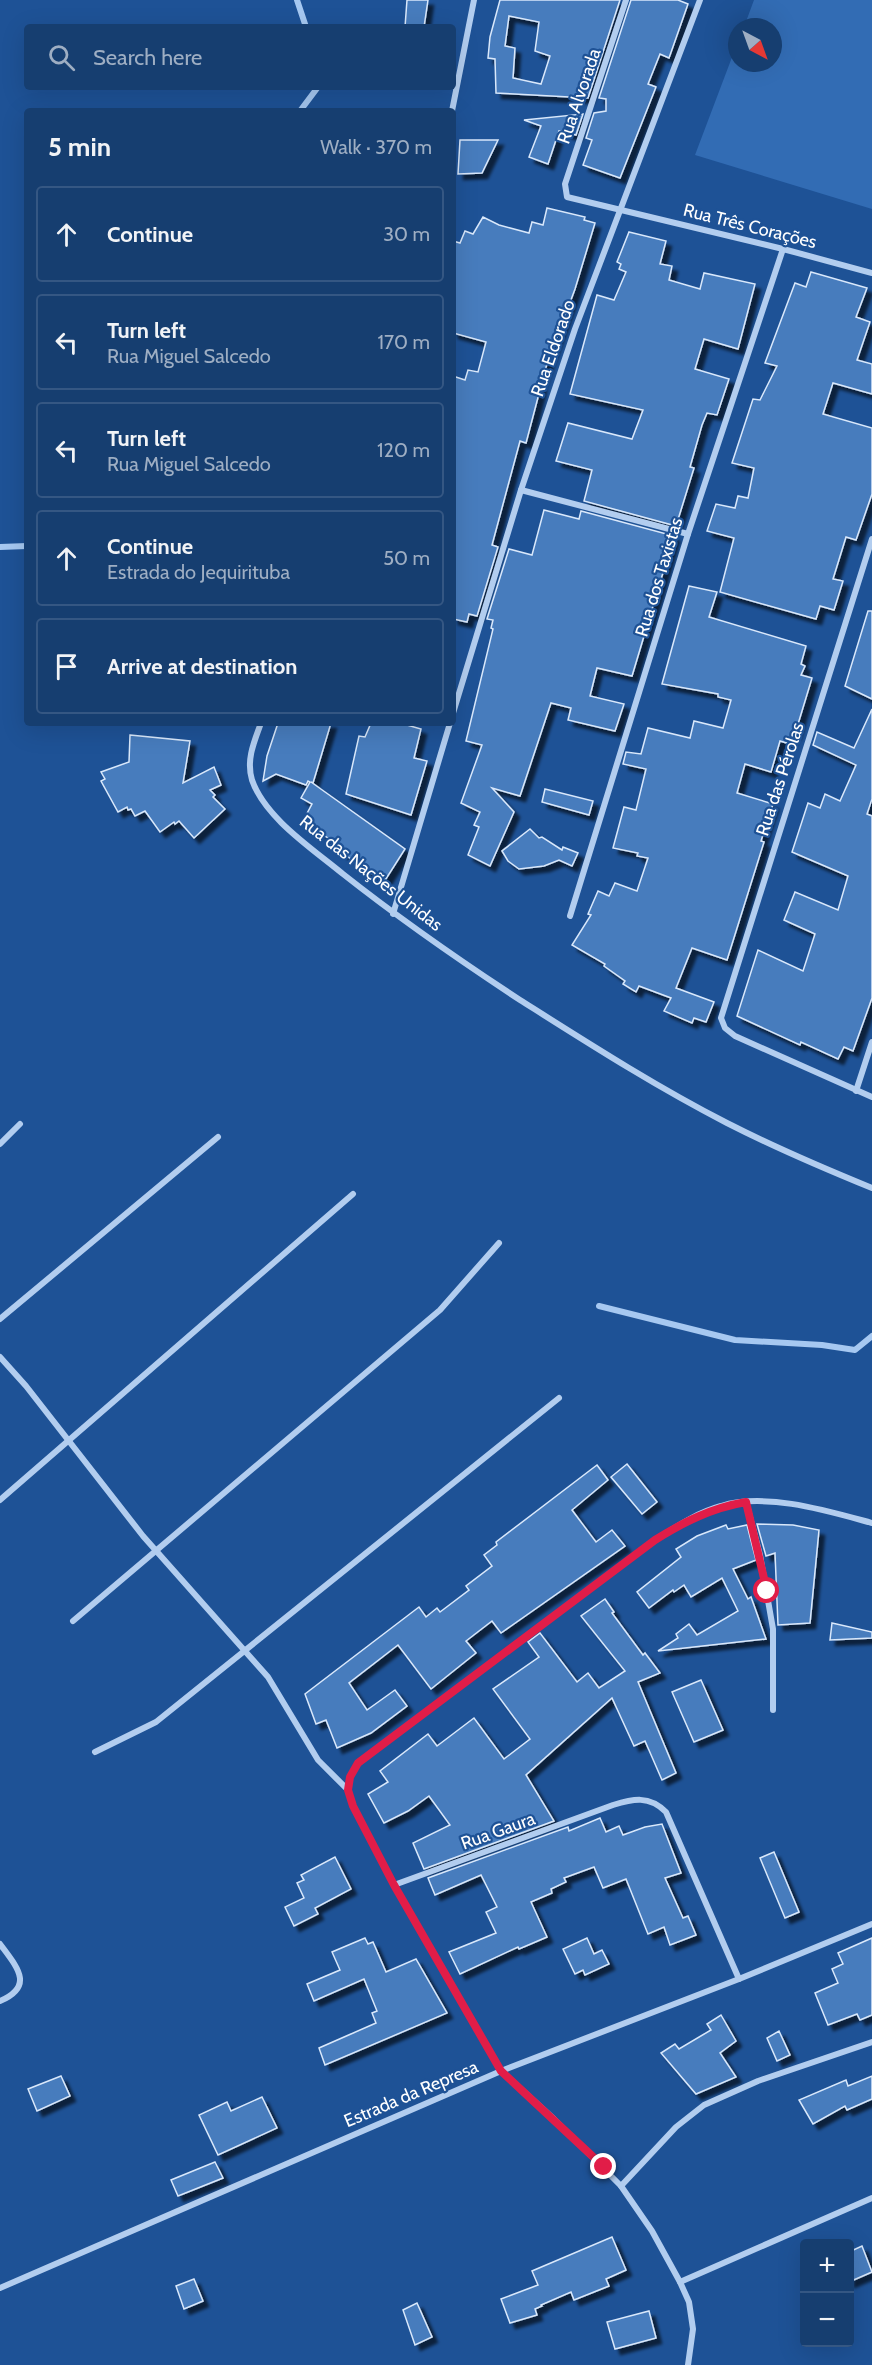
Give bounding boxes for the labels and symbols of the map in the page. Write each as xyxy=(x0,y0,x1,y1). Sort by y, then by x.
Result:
north arrow xyxy=(728,18,782,72)
street label: Rua Alvorada xyxy=(552,45,606,147)
street label: Rua Três Corações xyxy=(681,199,819,253)
street label: Rua Eldorado xyxy=(526,297,580,399)
street label: Rua dos Taxistas xyxy=(630,515,688,639)
street label: Rua das Pérolas xyxy=(751,720,809,838)
street label: Rua das Nações Unidas xyxy=(295,810,447,936)
route start xyxy=(753,1577,779,1603)
street label: Rua Gaura xyxy=(458,1807,538,1855)
street label: Estrada da Represa xyxy=(341,2056,482,2132)
route end xyxy=(590,2153,616,2179)

